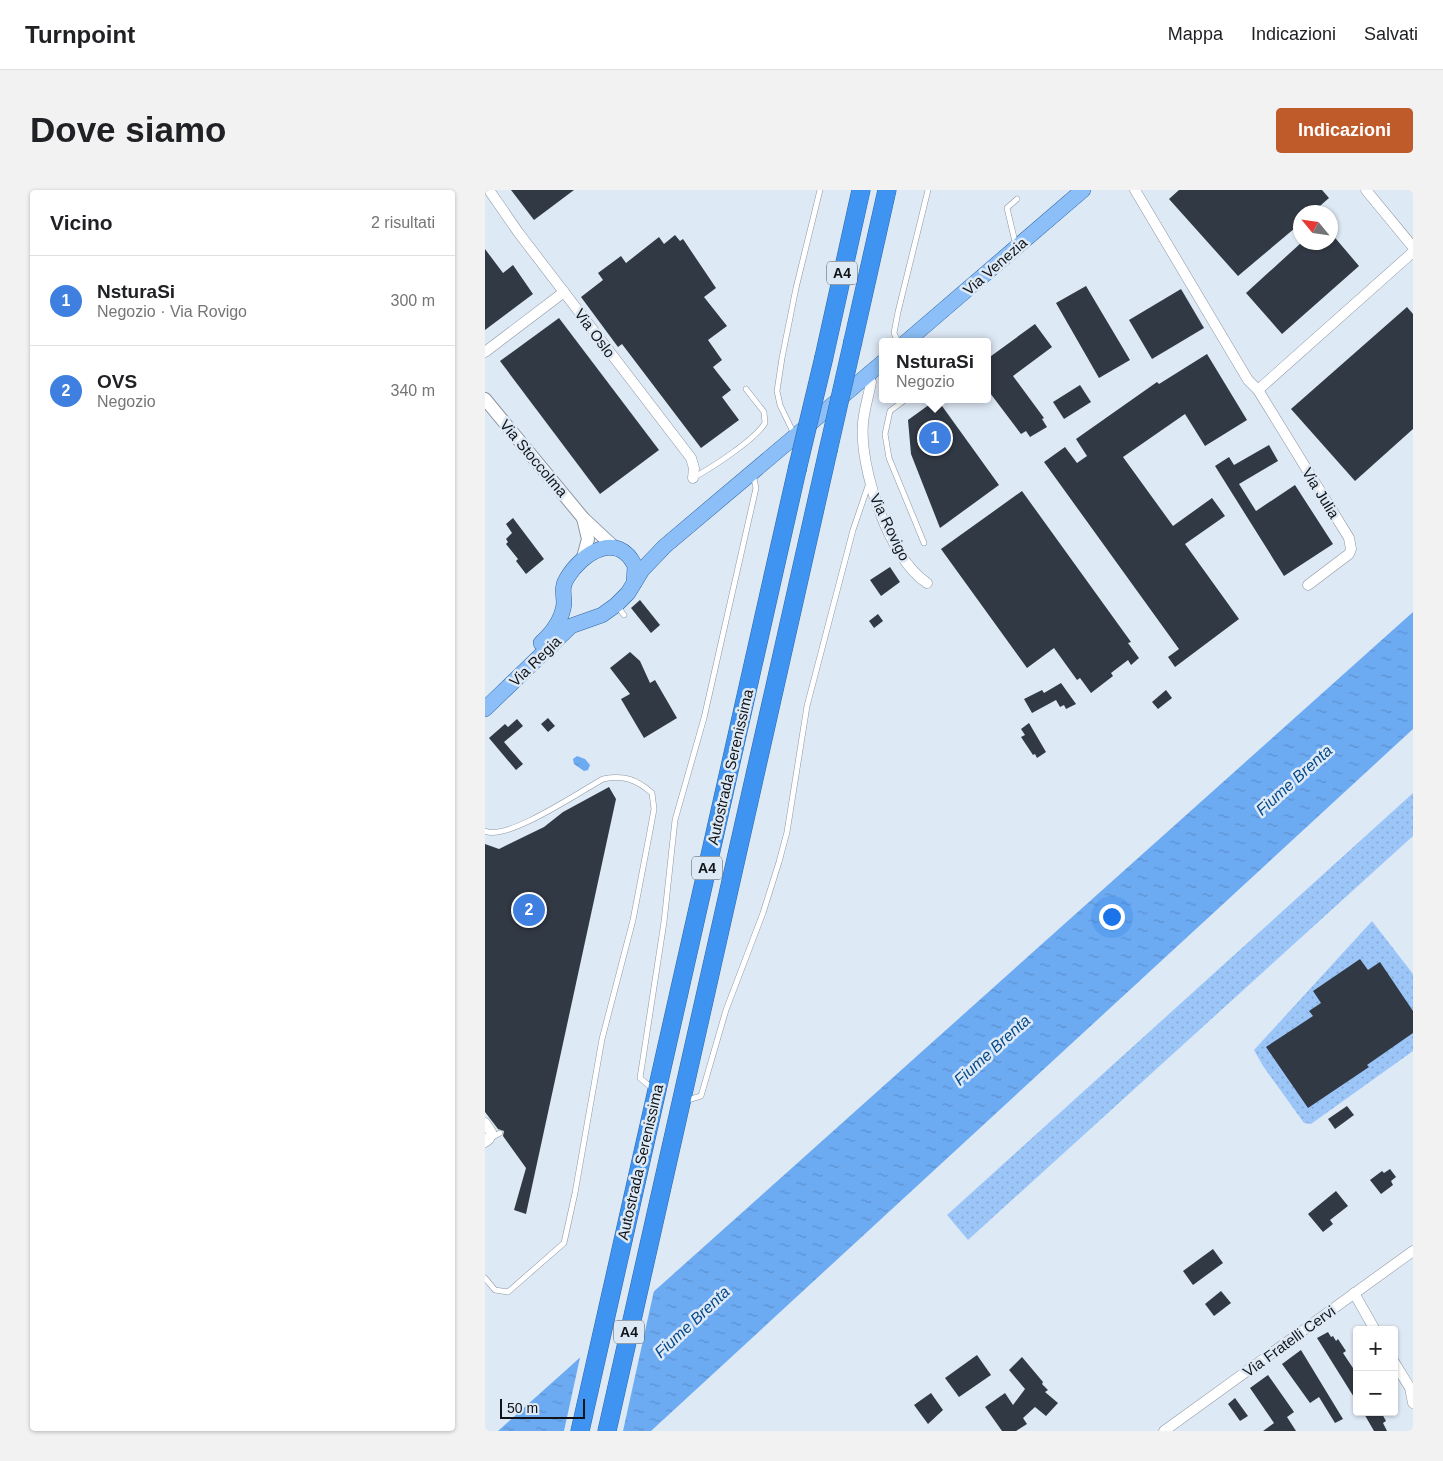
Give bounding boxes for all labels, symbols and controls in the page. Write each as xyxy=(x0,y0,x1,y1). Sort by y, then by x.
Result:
text: Turnpoint xyxy=(25,21,135,48)
text: Mappa xyxy=(1168,24,1223,44)
text: Indicazioni xyxy=(1251,24,1336,44)
text: Salvati xyxy=(1364,24,1418,44)
button: Indicazioni xyxy=(1276,108,1413,153)
text: Dove siamo xyxy=(30,110,226,149)
north arrow xyxy=(1293,205,1338,250)
text: Vicino xyxy=(50,211,113,234)
text: 2 risultati xyxy=(371,214,435,231)
street label: Via Venezia xyxy=(960,233,1031,298)
road number: A4 xyxy=(827,262,857,285)
text: NsturaSi xyxy=(97,281,175,302)
text: 1 xyxy=(62,292,70,309)
text: 300 m xyxy=(391,292,435,309)
text: Negozio · Via Rovigo xyxy=(97,303,247,320)
street label: Via Oslo xyxy=(571,305,619,361)
popup xyxy=(879,338,991,403)
text: NsturaSi xyxy=(896,351,974,372)
text: OVS xyxy=(97,371,137,392)
text: Negozio xyxy=(896,373,955,390)
text: 2 xyxy=(62,382,70,399)
text: 340 m xyxy=(391,382,435,399)
text: Negozio xyxy=(97,393,156,410)
street label: Via Stoccolma xyxy=(497,416,572,501)
pin: 1 xyxy=(919,419,951,457)
street label: Via Julia xyxy=(1299,465,1344,522)
street label: Via Rovigo xyxy=(867,491,913,563)
street label: Via Regia xyxy=(506,632,565,690)
street label: Autostrada Serenissima xyxy=(704,687,756,846)
water label: Fiume Brenta xyxy=(1253,741,1335,818)
road number: A4 xyxy=(692,856,722,880)
pin: 2 xyxy=(513,891,545,929)
your location xyxy=(1099,904,1125,930)
water label: Fiume Brenta xyxy=(951,1011,1033,1088)
street label: Autostrada Serenissima xyxy=(614,1082,666,1241)
water label: Fiume Brenta xyxy=(651,1283,733,1361)
street label: Via Fratelli Cervi xyxy=(1240,1302,1338,1380)
road number: A4 xyxy=(614,1320,644,1344)
map controls xyxy=(1353,1326,1398,1416)
button: + xyxy=(1353,1326,1398,1371)
button: − xyxy=(1353,1371,1398,1416)
scale bar xyxy=(500,1396,585,1419)
text: 50 m xyxy=(507,1400,538,1416)

